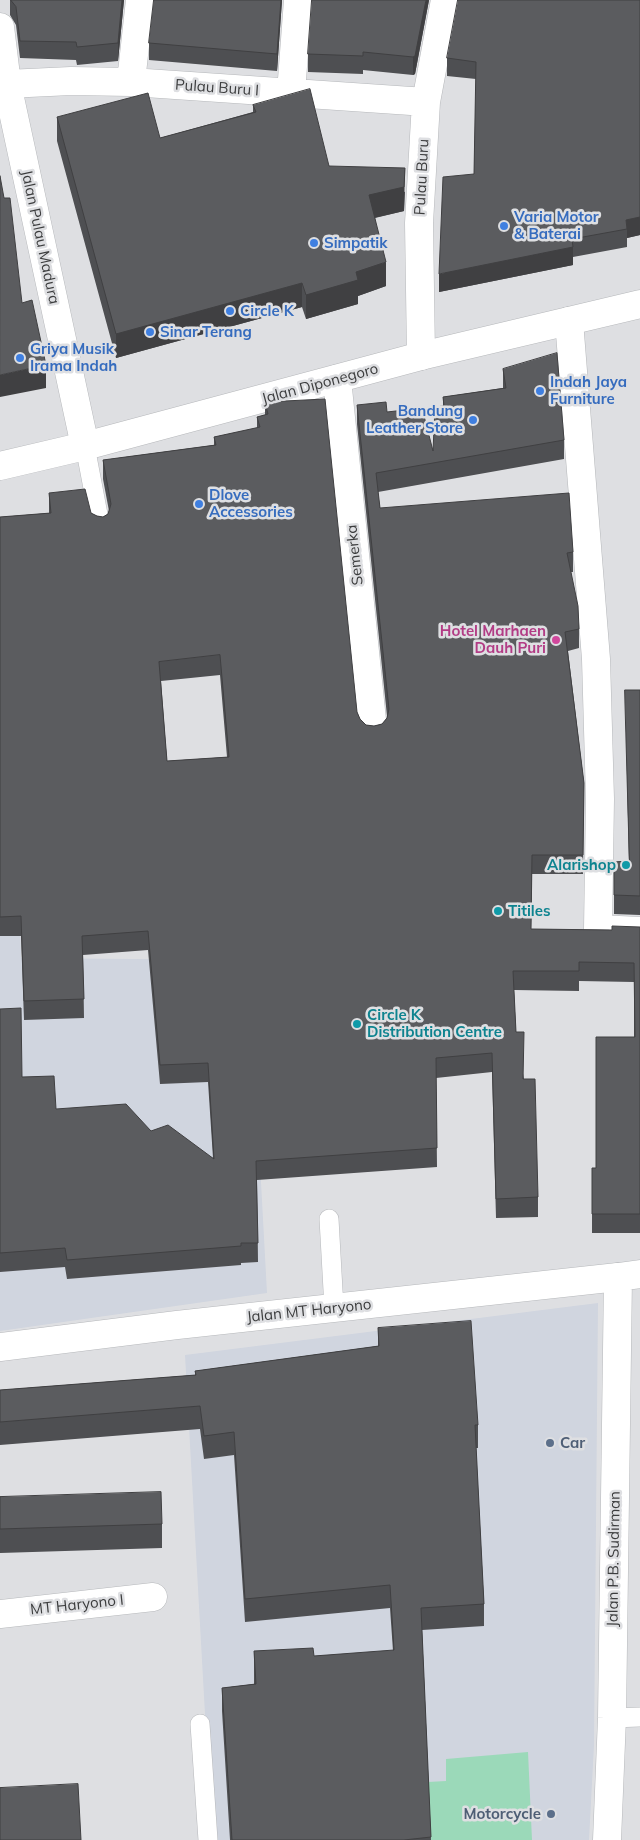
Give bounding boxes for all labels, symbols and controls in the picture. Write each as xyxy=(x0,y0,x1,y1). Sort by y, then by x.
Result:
street label: Pulau Buru I xyxy=(174,76,260,100)
street label: Pulau Buru xyxy=(411,138,433,216)
street label: Jalan Pulau Madura xyxy=(17,168,63,306)
place label: Varia Motor & Baterai xyxy=(514,208,599,243)
marker: Varia Motor & Baterai xyxy=(498,220,510,232)
place label: Simpatik xyxy=(324,234,388,252)
marker: Simpatik xyxy=(308,237,320,249)
place label: Circle K xyxy=(240,302,294,320)
marker: Circle K xyxy=(224,305,236,317)
place label: Sinar Terang xyxy=(160,323,252,341)
marker: Sinar Terang xyxy=(144,326,156,338)
place label: Griya Musik Irama Indah xyxy=(30,340,117,375)
marker: Griya Musik Irama Indah xyxy=(14,352,26,364)
street label: Jalan Diponegoro xyxy=(260,360,380,408)
place label: Indah Jaya Furniture xyxy=(550,373,627,408)
marker: Indah Jaya Furniture xyxy=(534,385,546,397)
place label: Bandung Leather Store xyxy=(366,402,463,437)
marker: Bandung Leather Store xyxy=(467,414,479,426)
place label: Dlove Accessories xyxy=(209,486,293,521)
marker: Dlove Accessories xyxy=(193,498,205,510)
street label: Semerka xyxy=(343,524,367,586)
place label: Hotel Marhaen Dauh Puri xyxy=(440,622,546,657)
marker: Hotel Marhaen Dauh Puri xyxy=(550,634,562,646)
place label: Alarishop xyxy=(547,856,616,874)
marker: Alarishop xyxy=(620,859,632,871)
place label: Titiles xyxy=(508,902,550,920)
marker: Titiles xyxy=(492,905,504,917)
place label: Circle K Distribution Centre xyxy=(367,1006,502,1041)
marker: Circle K Distribution Centre xyxy=(351,1018,363,1030)
street label: Jalan MT Haryono xyxy=(246,1296,372,1326)
place label: Car xyxy=(560,1434,585,1452)
marker: Car xyxy=(544,1437,556,1449)
street label: Jalan P.B. Sudirman xyxy=(604,1491,624,1627)
street label: MT Haryono I xyxy=(29,1591,125,1619)
place label: Motorcycle xyxy=(464,1805,541,1823)
marker: Motorcycle xyxy=(545,1808,557,1820)

